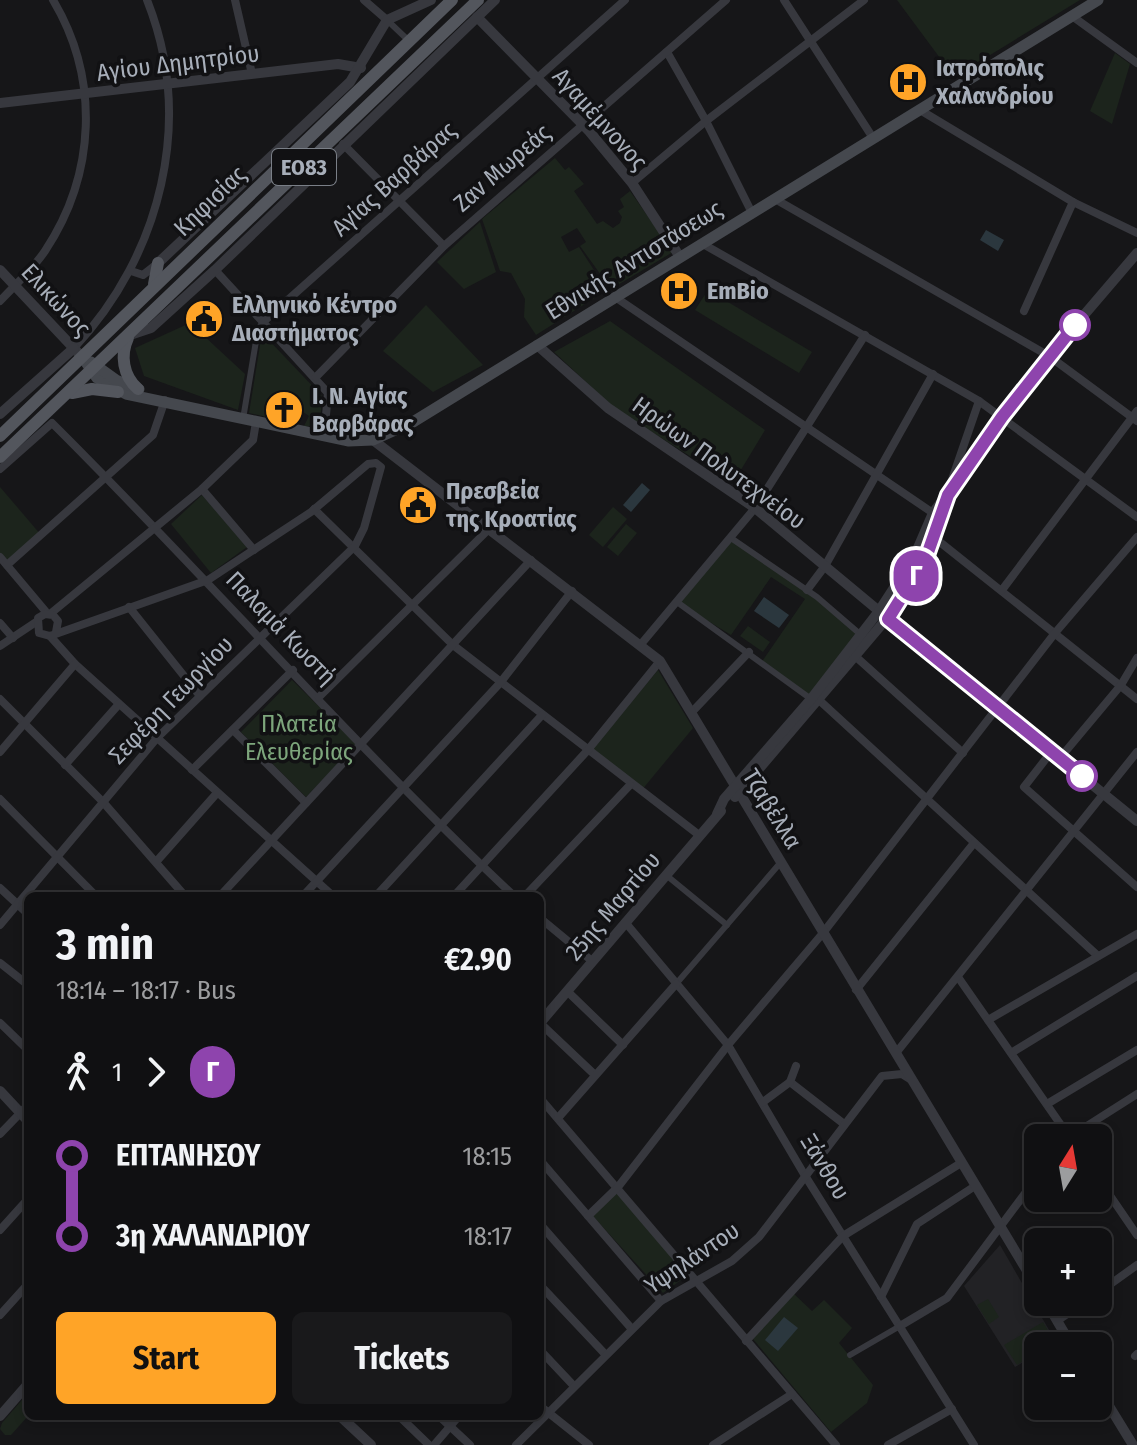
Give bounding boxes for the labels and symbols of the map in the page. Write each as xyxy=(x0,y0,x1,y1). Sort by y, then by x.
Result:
street label: Αγίου Δημητρίου xyxy=(95,39,261,87)
place label: Ιατρόπολις Χαλανδρίου xyxy=(935,54,1054,110)
hospital icon: Ιατρόπολις Χαλανδρίου xyxy=(887,61,929,103)
street label: Αγαμέμνονος xyxy=(547,62,653,176)
street label: Αγίας Βαρβάρας xyxy=(326,116,462,242)
street label: Ζαν Μωρεάς xyxy=(448,119,556,217)
road number: ΕΟ83 xyxy=(272,149,336,185)
street label: Κηφισίας xyxy=(168,160,252,242)
street label: Εθνικής Αντιστάσεως xyxy=(541,194,727,326)
street label: Ελικώνος xyxy=(16,258,96,342)
hospital icon: EmBio xyxy=(658,270,700,312)
place label: EmBio xyxy=(707,277,769,305)
place label: Ελληνικό Κέντρο Διαστήματος xyxy=(231,291,397,347)
public building icon: Ελληνικό Κέντρο Διαστήματος xyxy=(183,298,225,340)
unlabelled marker xyxy=(1060,310,1090,340)
place label: Ι. Ν. Αγίας Βαρβάρας xyxy=(312,382,414,438)
church icon: Ι. Ν. Αγίας Βαρβάρας xyxy=(263,389,305,431)
street label: Ηρώων Πολυτεχνείου xyxy=(627,391,811,535)
place label: Πρεσβεία της Κροατίας xyxy=(445,477,577,533)
public building icon: Πρεσβεία της Κροατίας xyxy=(397,484,439,526)
line badge: Γ xyxy=(890,550,942,602)
street label: Παλαμά Κωστή xyxy=(220,566,342,690)
street label: Σεφέρη Γεωργίου xyxy=(103,630,239,770)
park label: Πλατεία Ελευθερίας xyxy=(245,710,353,766)
unlabelled marker xyxy=(1067,761,1097,791)
street label: Τζαβέλλα xyxy=(737,764,807,854)
street label: 25ης Μαρτίου xyxy=(560,846,666,966)
north arrow xyxy=(1024,1124,1112,1212)
street label: Ξάνθου xyxy=(795,1129,855,1205)
street label: Υψηλάντου xyxy=(639,1216,745,1300)

